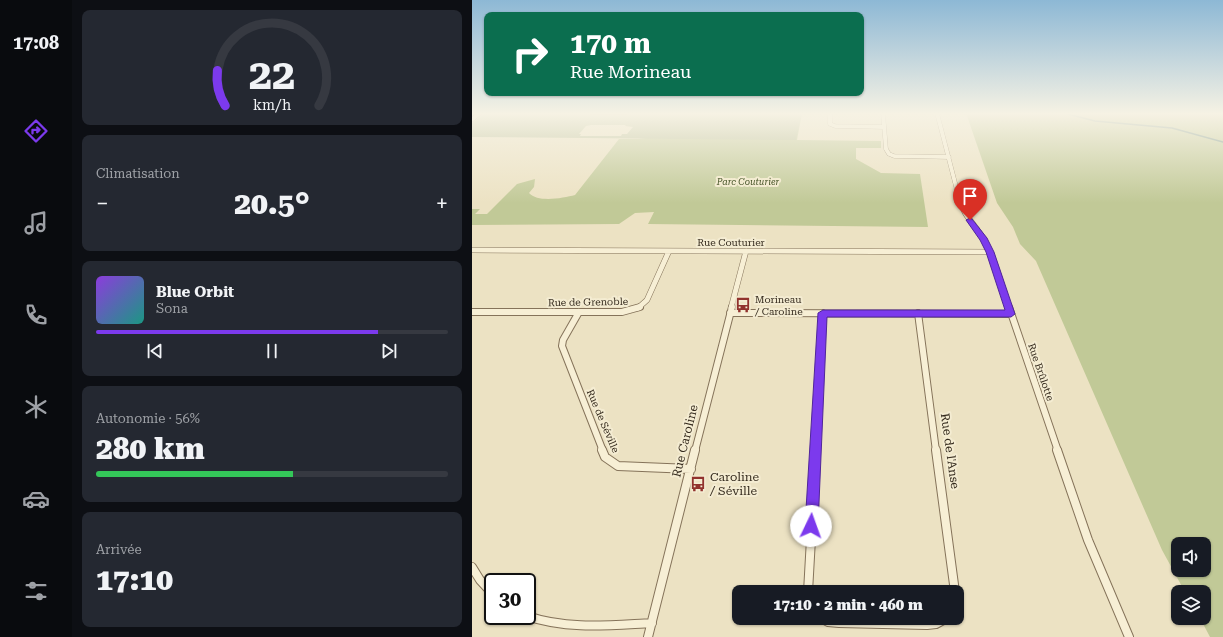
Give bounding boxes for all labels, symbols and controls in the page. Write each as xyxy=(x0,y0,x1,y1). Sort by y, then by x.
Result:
text: 170 m xyxy=(570,27,651,60)
icon: right xyxy=(504,28,556,80)
text: 17:08 xyxy=(13,32,59,53)
text: 22 xyxy=(249,50,295,99)
text: Rue Morineau xyxy=(570,61,691,82)
text: km/h xyxy=(253,96,291,112)
icon: directions xyxy=(22,117,50,145)
text: Climatisation xyxy=(96,166,180,181)
park label: Parc Couturier xyxy=(716,177,780,187)
pin xyxy=(953,179,987,220)
icon: arrive xyxy=(959,185,981,207)
text: 20.5° xyxy=(234,186,310,221)
text: − xyxy=(96,191,108,216)
text: + xyxy=(436,191,448,216)
icon: music xyxy=(22,209,50,237)
street label: Rue Couturier xyxy=(697,237,765,248)
text: Blue Orbit xyxy=(156,283,234,301)
place label: Morineau / Caroline xyxy=(754,294,803,317)
street label: Rue de Grenoble xyxy=(548,296,629,308)
bus stop icon: Morineau / Caroline xyxy=(734,296,752,314)
icon: phone xyxy=(22,301,50,329)
text: Sona xyxy=(156,301,188,316)
icon: previous xyxy=(144,340,166,362)
icon: pause xyxy=(261,340,283,362)
icon: next xyxy=(378,340,400,362)
street label: Rue Brûlotte xyxy=(1026,342,1056,403)
street label: Rue de Séville xyxy=(585,388,622,455)
icon: climate xyxy=(22,393,50,421)
street label: Rue Caroline xyxy=(669,403,701,479)
text: Autonomie · 56% xyxy=(96,411,200,426)
street label: Rue de l'Anse xyxy=(938,412,962,490)
text: 280 km xyxy=(96,431,205,466)
place label: Caroline / Séville xyxy=(709,470,760,498)
bus stop icon: Caroline / Séville xyxy=(689,475,707,493)
icon: car xyxy=(22,485,50,513)
position arrow xyxy=(790,505,832,547)
map controls xyxy=(1171,537,1211,625)
button: sound xyxy=(1171,537,1211,577)
text: Arrivée xyxy=(96,542,142,557)
text: 17:10 xyxy=(96,562,173,597)
speed limit sign: 30 xyxy=(484,573,536,625)
icon: filters xyxy=(22,577,50,605)
button: layers xyxy=(1171,585,1211,625)
text: 17:10 · 2 min · 460 m xyxy=(773,596,923,614)

